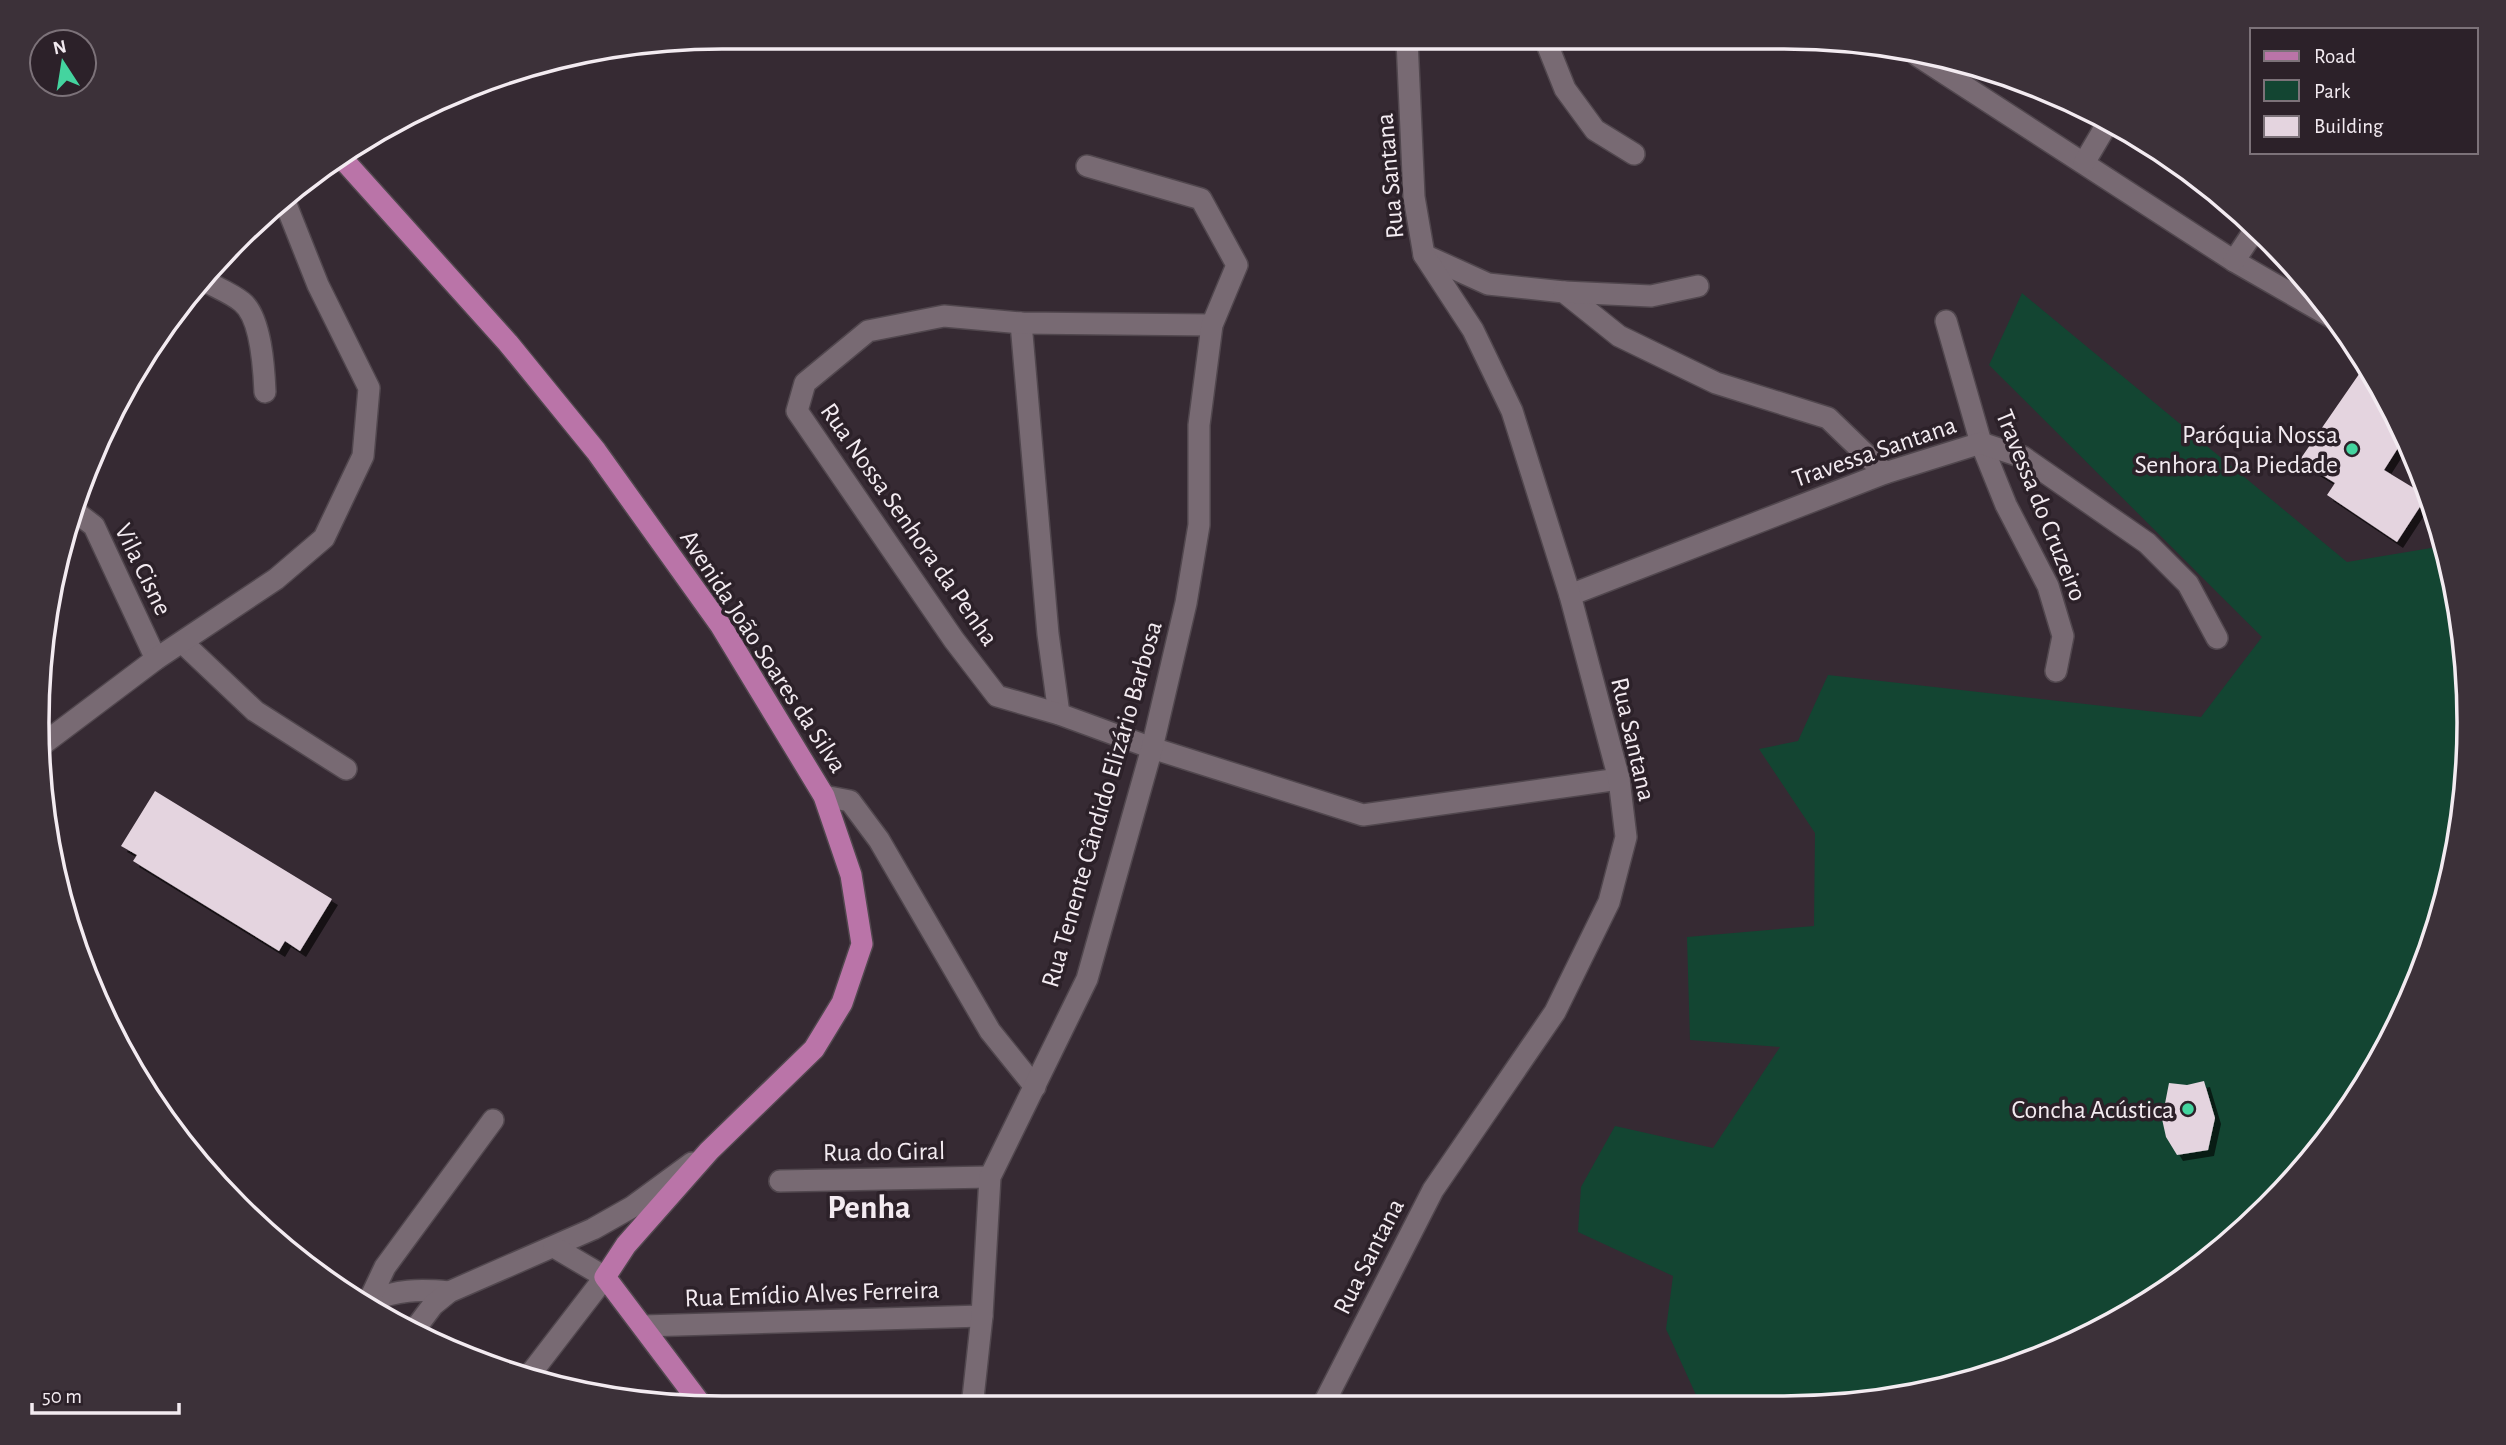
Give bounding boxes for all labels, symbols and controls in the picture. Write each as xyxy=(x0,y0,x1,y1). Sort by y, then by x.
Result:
north arrow xyxy=(28,28,98,98)
legend xyxy=(2250,28,2478,154)
text: N xyxy=(51,37,68,59)
text: Road xyxy=(2314,46,2356,67)
text: Park xyxy=(2314,81,2351,102)
street label: Rua Santana xyxy=(1372,112,1408,240)
text: Building xyxy=(2314,116,2384,137)
street label: Rua Nossa Senhora da Penha xyxy=(815,398,1003,651)
street label: Travessa do Cruzeiro xyxy=(1991,406,2091,605)
street label: Travessa Santana xyxy=(1789,412,1960,492)
place label: Paróquia Nossa Senhora Da Piedade xyxy=(2135,422,2338,478)
marker: Paróquia Nossa Senhora Da Piedade xyxy=(2344,441,2360,457)
street label: Vila Cisne xyxy=(110,519,176,619)
street label: Avenida João Soares da Silva xyxy=(675,525,851,778)
street label: Rua Tenente Cândido Elizário Barbosa xyxy=(1037,618,1167,990)
street label: Rua Santana xyxy=(1606,675,1660,803)
place label: Concha Acústica xyxy=(2011,1097,2174,1123)
marker: Concha Acústica xyxy=(2180,1101,2196,1117)
street label: Rua do Giral xyxy=(823,1138,945,1166)
district label: Penha xyxy=(827,1192,911,1225)
street label: Rua Santana xyxy=(1329,1194,1409,1318)
street label: Rua Emídio Alves Ferreira xyxy=(684,1277,940,1311)
scale bar xyxy=(32,1372,178,1416)
text: 50 m xyxy=(42,1386,82,1407)

